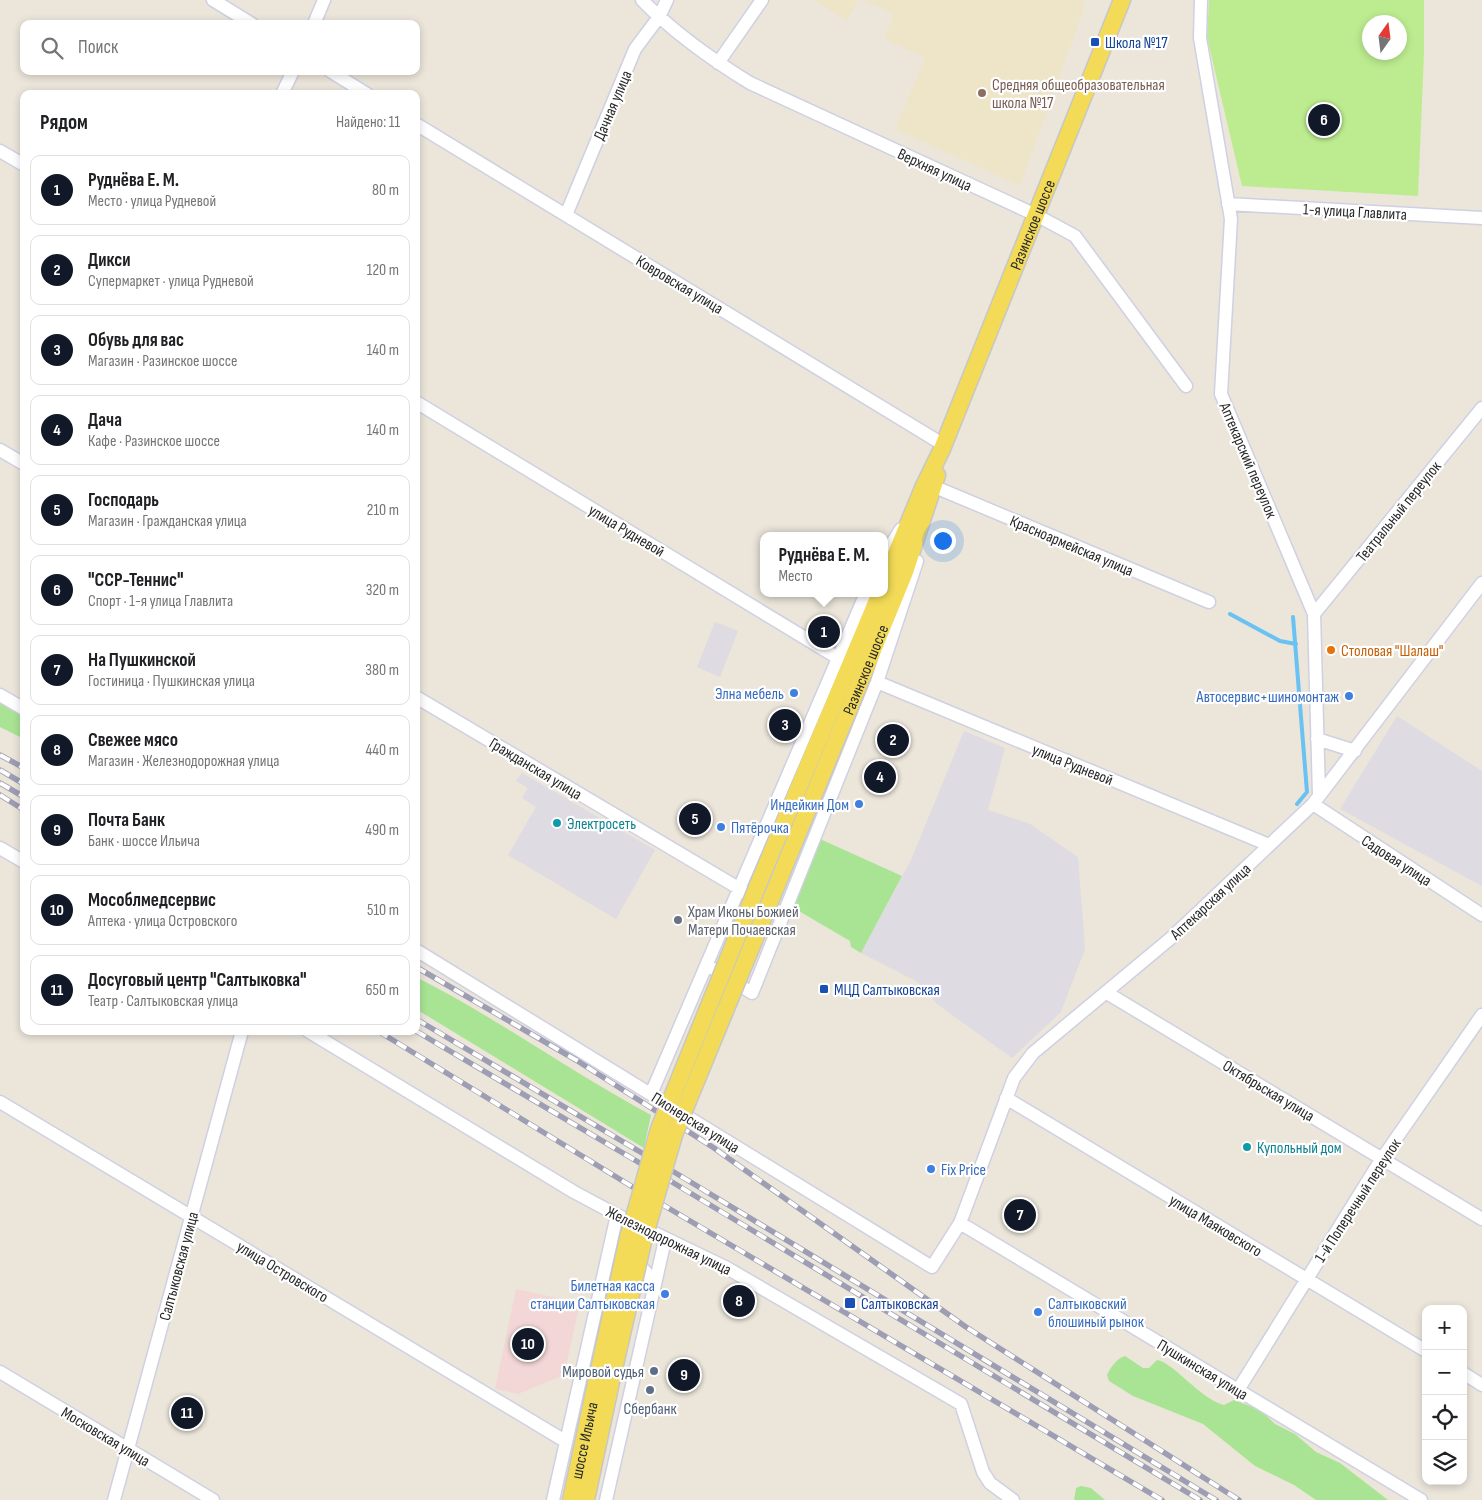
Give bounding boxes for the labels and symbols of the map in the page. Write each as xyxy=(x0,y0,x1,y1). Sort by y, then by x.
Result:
north arrow xyxy=(1362,15,1407,60)
place label: Школа №17 xyxy=(1105,34,1168,53)
marker: Школа №17 xyxy=(1089,36,1101,48)
street label: Дачная улица xyxy=(590,68,637,143)
place label: Средняя общеобразовательная школа №17 xyxy=(992,76,1165,113)
marker: Средняя общеобразовательная школа №17 xyxy=(976,87,988,99)
pin: 6 xyxy=(1308,101,1340,139)
street label: Верхняя улица xyxy=(894,145,974,196)
street label: Разинское шоссе xyxy=(1007,177,1060,273)
street label: 1-я улица Главлита xyxy=(1303,200,1407,225)
street label: Ковровская улица xyxy=(632,252,726,319)
street label: Аптекарский переулок xyxy=(1214,399,1281,522)
street label: Театральный переулок xyxy=(1353,457,1446,566)
street label: улица Рудневой xyxy=(585,501,668,561)
street label: Красноармейская улица xyxy=(1007,512,1136,581)
your location xyxy=(930,528,956,554)
pin: 1 xyxy=(808,613,840,651)
street label: Разинское шоссе xyxy=(840,622,893,718)
place label: Столовая "Шалаш" xyxy=(1341,642,1444,661)
marker: Столовая "Шалаш" xyxy=(1325,644,1337,656)
place label: Элна мебель xyxy=(715,685,784,704)
marker: Элна мебель xyxy=(788,687,800,699)
place label: Автосервис+шиномонтаж xyxy=(1196,688,1339,707)
marker: Автосервис+шиномонтаж xyxy=(1343,690,1355,702)
pin: 3 xyxy=(769,706,801,744)
pin: 2 xyxy=(877,721,909,759)
street label: Гражданская улица xyxy=(486,734,585,804)
street label: улица Рудневой xyxy=(1029,741,1116,790)
pin: 4 xyxy=(864,758,896,796)
place label: Индейкин Дом xyxy=(770,796,849,815)
marker: Индейкин Дом xyxy=(853,798,865,810)
pin: 5 xyxy=(679,800,711,838)
place label: Электросеть xyxy=(567,815,636,834)
marker: Электросеть xyxy=(551,817,563,829)
place label: Пятёрочка xyxy=(731,819,789,838)
marker: Пятёрочка xyxy=(715,821,727,833)
street label: Садовая улица xyxy=(1358,832,1435,891)
street label: Аптекарская улица xyxy=(1166,860,1255,945)
place label: Храм Иконы Божией Матери Почаевская xyxy=(687,903,799,940)
marker: Храм Иконы Божией Матери Почаевская xyxy=(672,914,684,926)
place label: МЦД Салтыковская xyxy=(834,981,940,1000)
marker: МЦД Салтыковская xyxy=(818,983,830,995)
street label: Октябрьская улица xyxy=(1219,1056,1318,1126)
street label: Пионерская улица xyxy=(648,1089,743,1158)
street label: 1-й Поперечный переулок xyxy=(1311,1135,1406,1266)
place label: Купольный дом xyxy=(1257,1139,1342,1158)
marker: Купольный дом xyxy=(1241,1141,1253,1153)
place label: Fix Price xyxy=(941,1161,986,1180)
marker: Fix Price xyxy=(925,1163,937,1175)
street label: улица Маяковского xyxy=(1165,1191,1265,1261)
pin: 7 xyxy=(1004,1196,1036,1234)
street label: Железнодорожная улица xyxy=(603,1203,734,1280)
street label: Салтыковская улица xyxy=(156,1210,203,1323)
street label: улица Островского xyxy=(233,1237,331,1307)
place label: Билетная касса станции Салтыковская xyxy=(530,1277,655,1314)
pin: 8 xyxy=(723,1282,755,1320)
marker: Билетная касса станции Салтыковская xyxy=(659,1288,671,1300)
place label: Салтыковская xyxy=(861,1295,939,1314)
place label: Салтыковский блошиный рынок xyxy=(1048,1295,1145,1332)
marker: Салтыковская xyxy=(843,1296,857,1310)
marker: Салтыковский блошиный рынок xyxy=(1032,1306,1044,1318)
pin: 10 xyxy=(512,1325,544,1363)
street label: Пушкинская улица xyxy=(1153,1336,1251,1405)
pin: 9 xyxy=(668,1356,700,1394)
place label: Мировой судья xyxy=(562,1363,644,1382)
marker: Мировой судья xyxy=(648,1365,660,1377)
marker: Сбербанк xyxy=(644,1384,656,1396)
pin: 11 xyxy=(171,1394,203,1432)
place label: Сбербанк xyxy=(624,1400,677,1419)
street label: шоссе Ильича xyxy=(568,1401,603,1481)
street label: Московская улица xyxy=(57,1403,153,1471)

